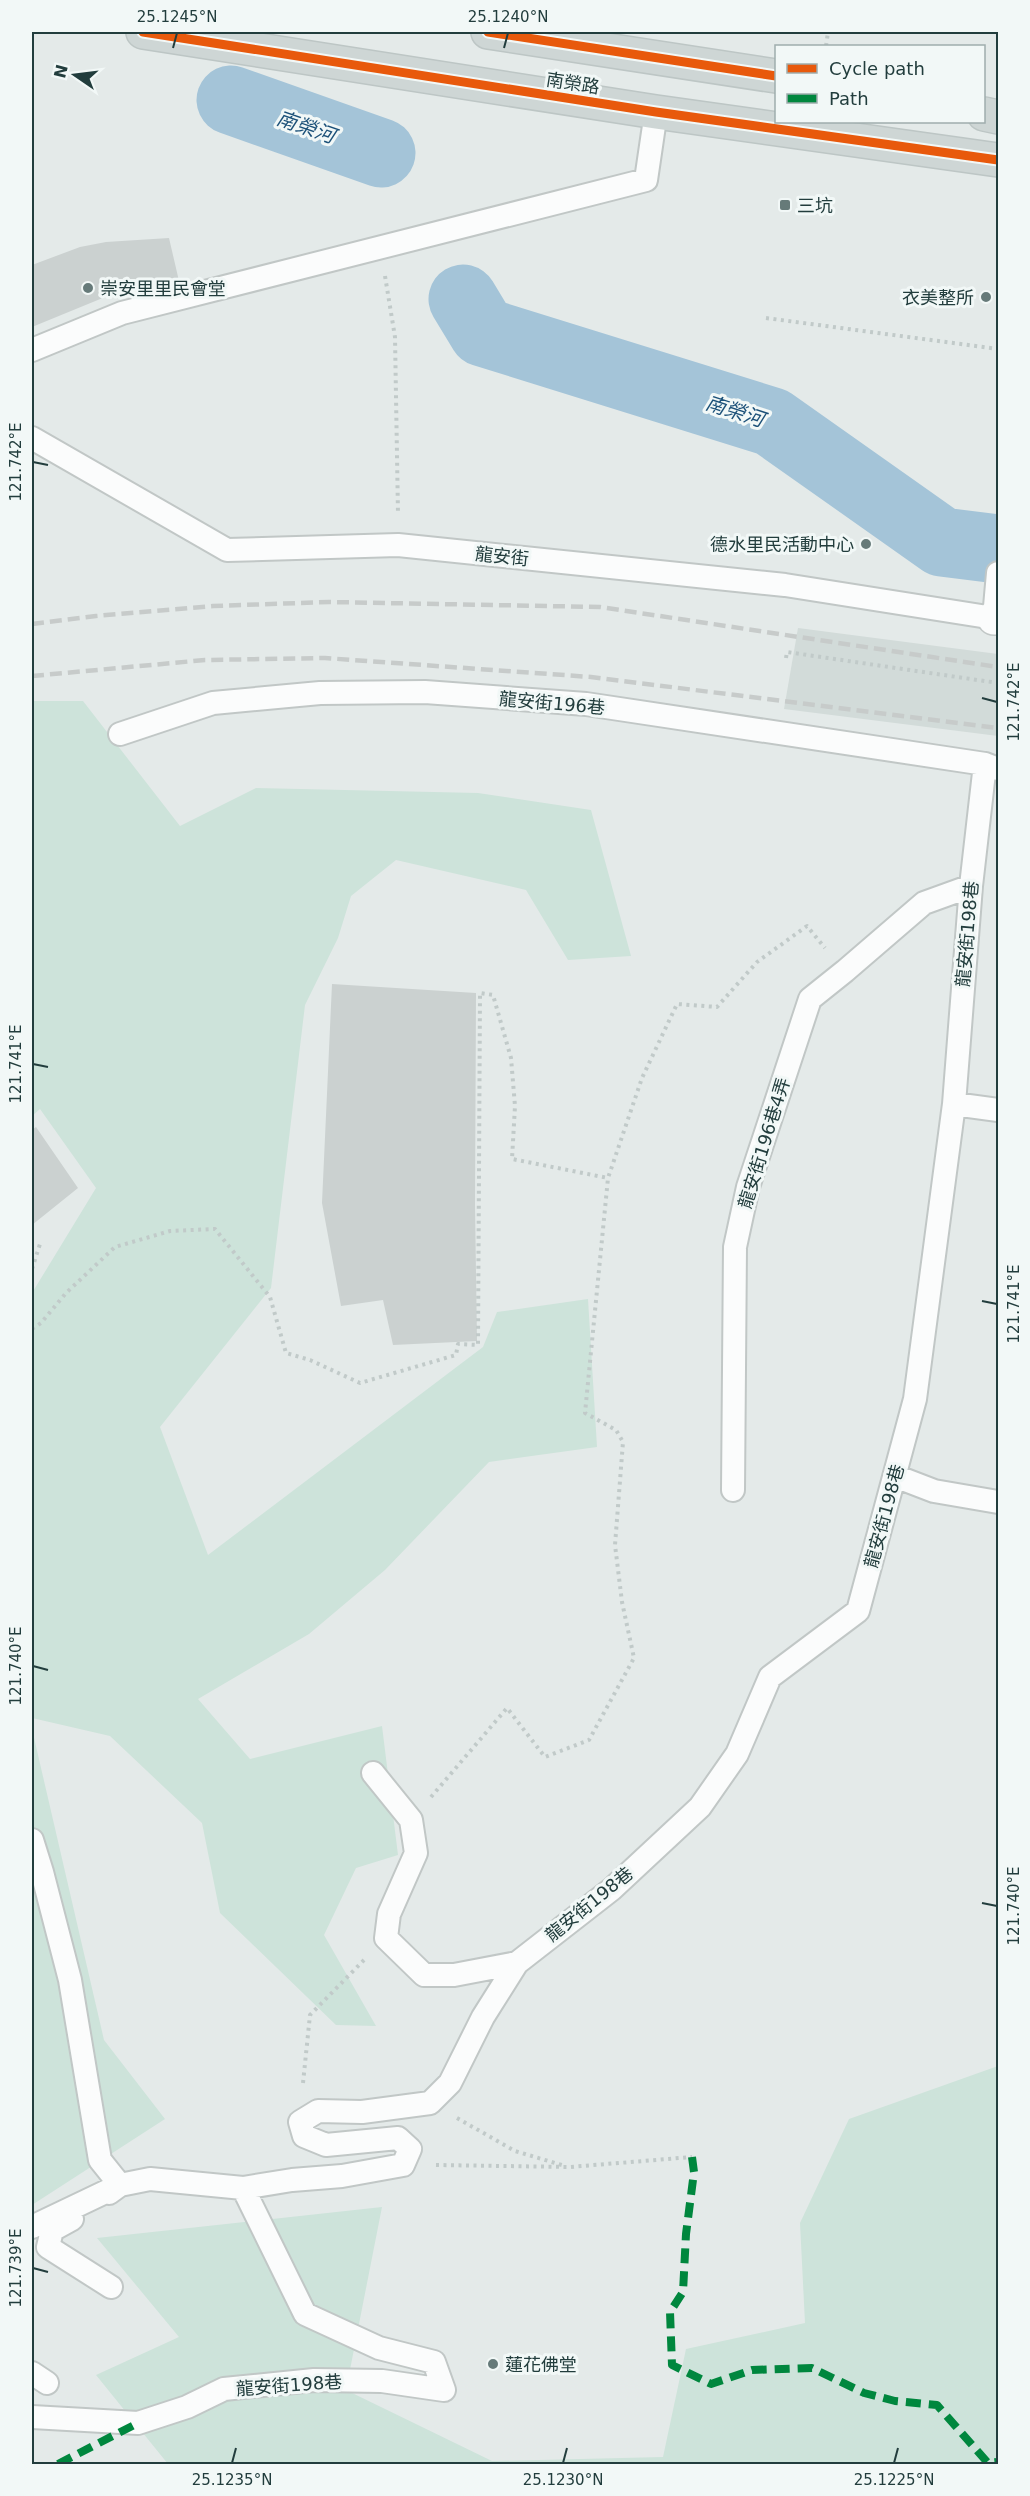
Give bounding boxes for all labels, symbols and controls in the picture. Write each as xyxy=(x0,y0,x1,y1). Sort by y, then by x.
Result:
text: 25.1245°N xyxy=(137,8,217,26)
text: 25.1240°N xyxy=(468,8,548,26)
north arrow xyxy=(45,45,105,105)
legend xyxy=(775,45,985,123)
text: Cycle path xyxy=(829,58,925,79)
text: N xyxy=(50,63,72,80)
street label: 南榮路 xyxy=(545,68,601,98)
text: Path xyxy=(829,88,869,109)
water label: 南榮河 xyxy=(274,106,342,149)
place label: 三坑 xyxy=(797,195,833,216)
marker: 三坑 xyxy=(778,198,792,212)
place label: 崇安里里民會堂 xyxy=(100,278,226,299)
marker: 崇安里里民會堂 xyxy=(81,281,95,295)
place label: 衣美整所 xyxy=(902,287,974,308)
marker: 衣美整所 xyxy=(979,290,993,304)
water label: 南榮河 xyxy=(703,390,771,433)
text: 121.742°E xyxy=(7,422,25,502)
place label: 德水里民活動中心 xyxy=(710,534,854,555)
marker: 德水里民活動中心 xyxy=(859,537,873,551)
street label: 龍安街 xyxy=(474,543,530,569)
text: 121.742°E xyxy=(1005,662,1023,742)
street label: 龍安街196巷 xyxy=(498,688,606,718)
street label: 龍安街198巷 xyxy=(952,880,982,988)
text: 121.741°E xyxy=(7,1024,25,1104)
street label: 龍安街196巷4弄 xyxy=(734,1075,794,1211)
text: 121.741°E xyxy=(1005,1264,1023,1344)
street label: 龍安街198巷 xyxy=(860,1462,908,1570)
text: 121.740°E xyxy=(7,1626,25,1706)
street label: 龍安街198巷 xyxy=(541,1862,637,1946)
text: 121.740°E xyxy=(1005,1866,1023,1946)
text: 121.739°E xyxy=(7,2228,25,2308)
place label: 蓮花佛堂 xyxy=(505,2354,577,2375)
marker: 蓮花佛堂 xyxy=(486,2357,500,2371)
street label: 龍安街198巷 xyxy=(235,2371,343,2399)
text: 25.1235°N xyxy=(192,2471,272,2489)
text: 25.1230°N xyxy=(523,2471,603,2489)
text: 25.1225°N xyxy=(854,2471,934,2489)

